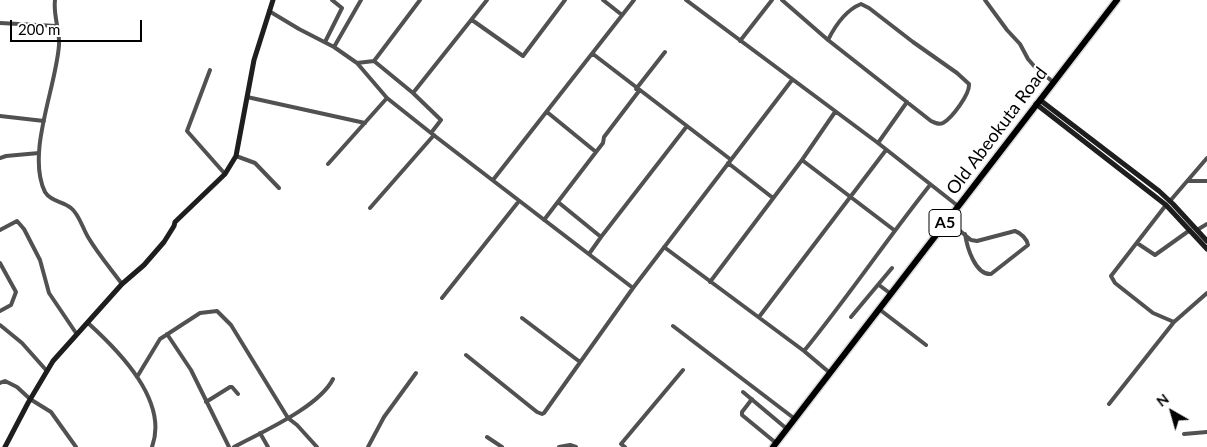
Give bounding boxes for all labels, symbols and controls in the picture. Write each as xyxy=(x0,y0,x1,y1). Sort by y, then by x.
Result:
scale bar xyxy=(12,10,145,42)
text: 200 m xyxy=(18,20,60,38)
street label: Old Abeokuta Road xyxy=(942,63,1052,199)
road number: A5 xyxy=(929,210,961,237)
north arrow xyxy=(1147,387,1197,437)
text: N xyxy=(1153,390,1172,410)

